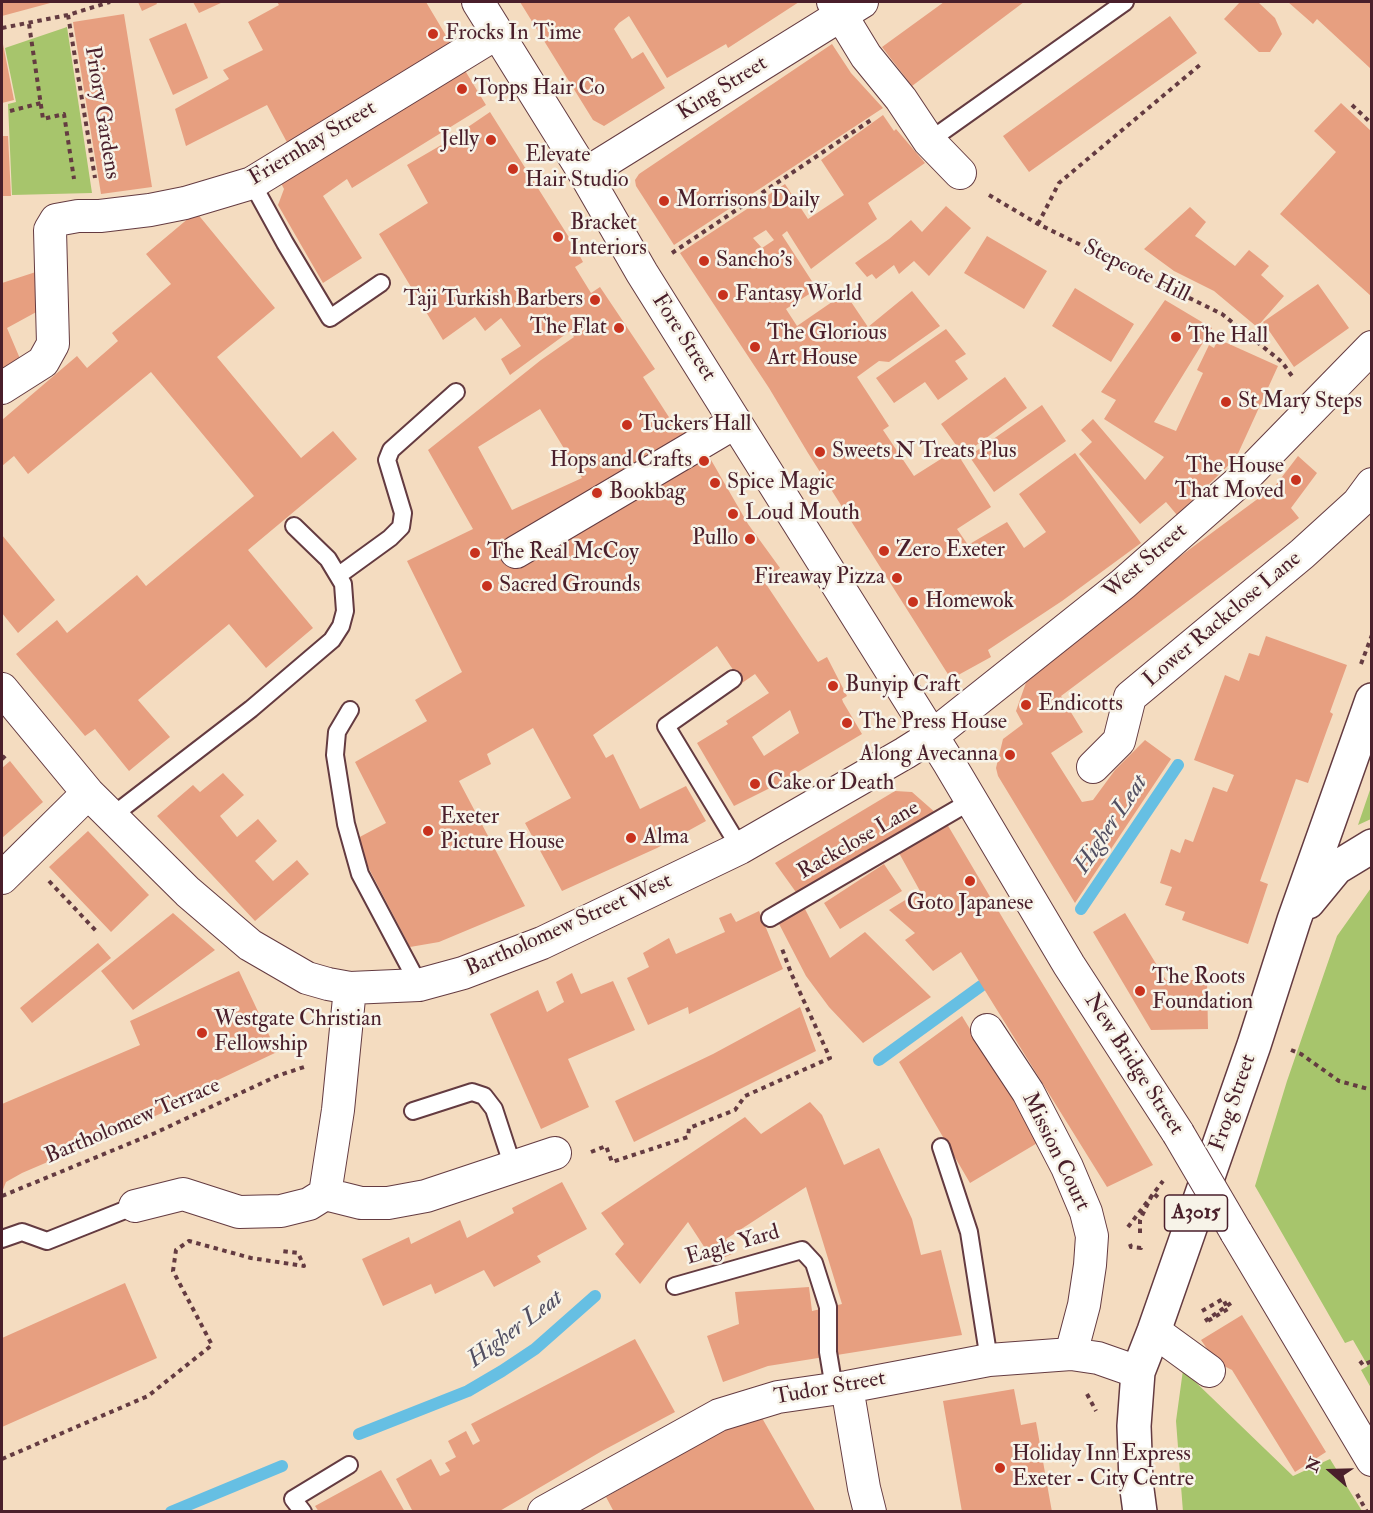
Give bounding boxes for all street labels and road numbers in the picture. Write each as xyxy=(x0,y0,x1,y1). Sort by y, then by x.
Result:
street label: Priory Gardens xyxy=(77,45,125,181)
street label: King Street xyxy=(673,51,773,127)
street label: Friernhay Street xyxy=(245,96,381,192)
street label: Stepcote Hill xyxy=(1078,235,1194,309)
street label: Fore Street xyxy=(645,289,721,387)
street label: West Street xyxy=(1099,519,1193,605)
street label: Lower Rackclose Lane xyxy=(1139,546,1307,694)
street label: Rackclose Lane xyxy=(794,796,924,886)
street label: Bartholomew Street West xyxy=(462,869,676,983)
street label: New Bridge Street xyxy=(1077,989,1189,1141)
street label: Frog Street xyxy=(1205,1051,1263,1155)
street label: Bartholomew Terrace xyxy=(42,1073,224,1171)
street label: Mission Court xyxy=(1015,1089,1095,1215)
road number: A3015 xyxy=(1164,1195,1228,1231)
street label: Eagle Yard xyxy=(683,1220,783,1272)
street label: Tudor Street xyxy=(772,1366,888,1412)

